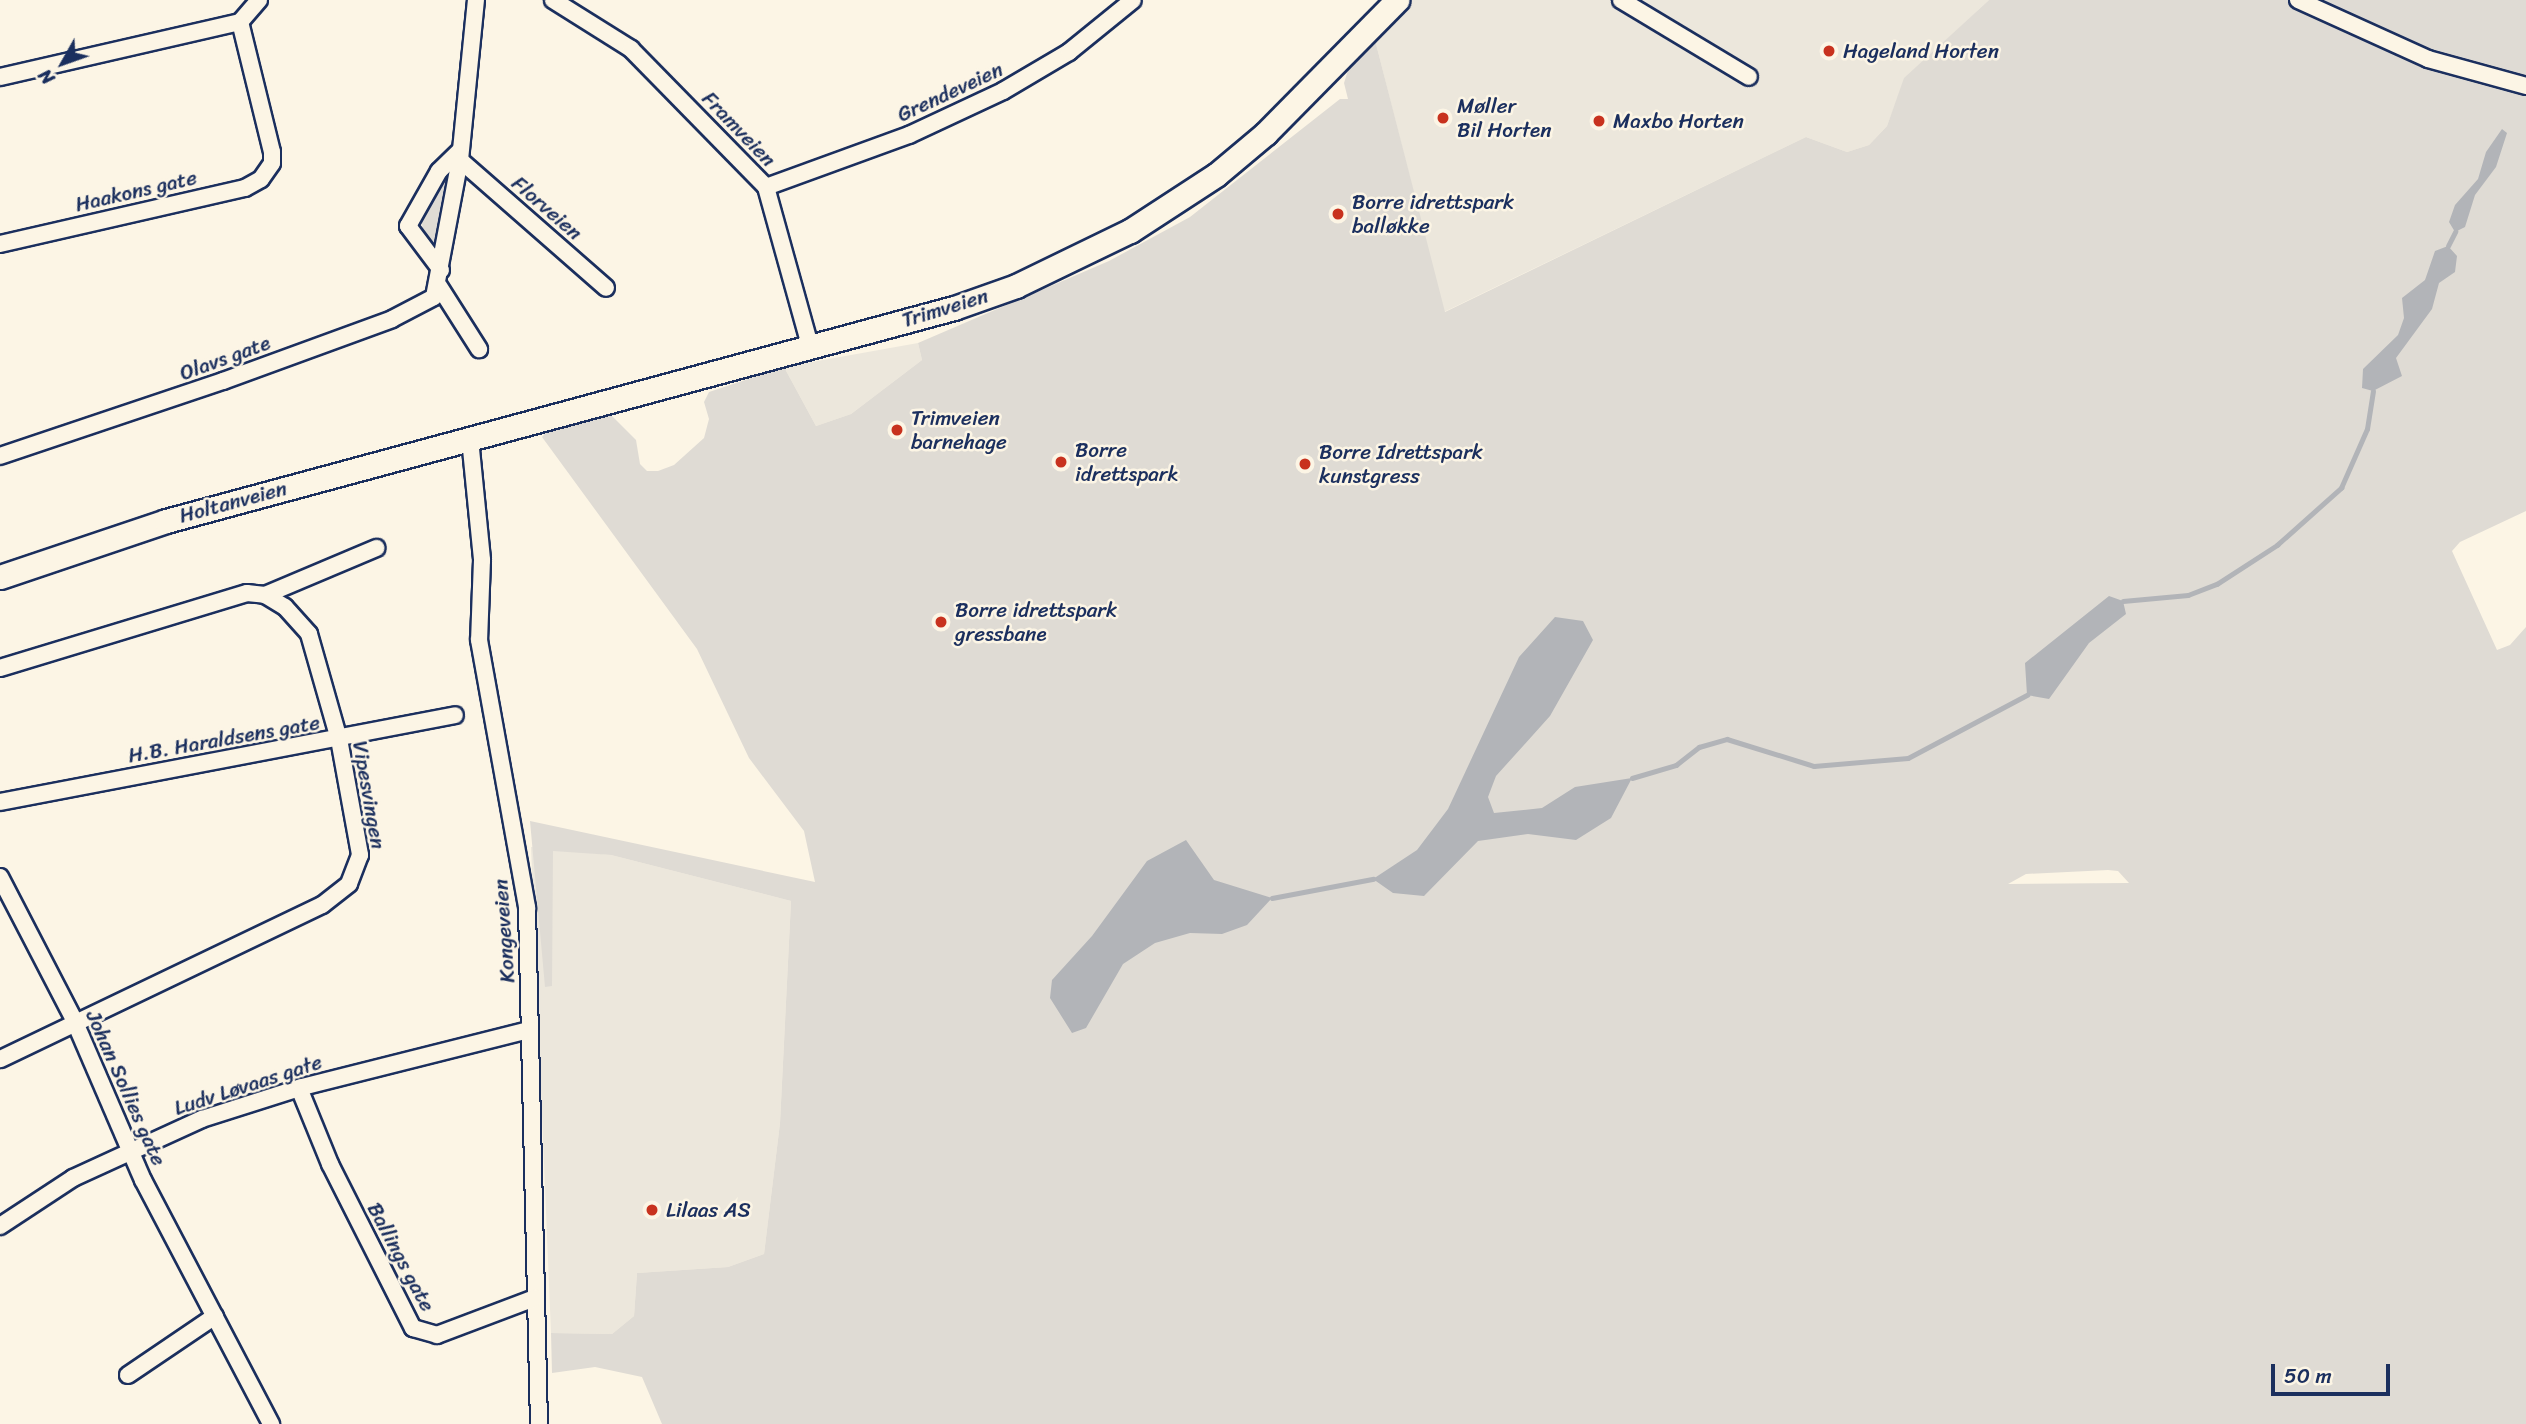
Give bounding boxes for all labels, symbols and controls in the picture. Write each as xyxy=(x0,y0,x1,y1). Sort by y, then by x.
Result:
north arrow xyxy=(28,28,98,98)
place label: Hageland Horten xyxy=(1843,38,2000,64)
marker: Hageland Horten xyxy=(1821,43,1837,59)
street label: Grendeveien xyxy=(893,57,1007,127)
text: N xyxy=(30,61,63,92)
street label: Framveien xyxy=(697,86,781,172)
place label: Møller Bil Horten xyxy=(1457,93,1553,143)
place label: Maxbo Horten xyxy=(1613,108,1744,134)
marker: Møller Bil Horten xyxy=(1435,110,1451,126)
marker: Maxbo Horten xyxy=(1591,113,1607,129)
street label: Haakons gate xyxy=(73,165,199,217)
street label: Florveien xyxy=(507,171,587,245)
place label: Borre idrettspark balløkke xyxy=(1352,189,1513,239)
marker: Borre idrettspark balløkke xyxy=(1330,206,1346,222)
street label: Trimveien xyxy=(899,283,991,333)
street label: Olavs gate xyxy=(176,330,274,386)
place label: Trimveien barnehage xyxy=(911,405,1007,455)
marker: Trimveien barnehage xyxy=(889,422,905,438)
place label: Borre idrettspark xyxy=(1075,437,1179,487)
place label: Borre Idrettspark kunstgress xyxy=(1319,439,1483,489)
marker: Borre idrettspark xyxy=(1053,454,1069,470)
marker: Borre Idrettspark kunstgress xyxy=(1297,456,1313,472)
street label: Holtanveien xyxy=(176,476,290,528)
place label: Borre idrettspark gressbane xyxy=(955,597,1116,647)
marker: Borre idrettspark gressbane xyxy=(933,614,949,630)
street label: H.B. Haraldsens gate xyxy=(126,710,322,768)
street label: Vipesvingen xyxy=(347,739,391,851)
street label: Kongeveien xyxy=(488,878,520,984)
street label: Johan Sollies gate xyxy=(81,1007,171,1169)
street label: Ludv Løvaas gate xyxy=(171,1049,325,1121)
place label: Lilaas AS xyxy=(666,1197,751,1223)
street label: Ballings gate xyxy=(362,1198,440,1316)
marker: Lilaas AS xyxy=(644,1202,660,1218)
scale bar xyxy=(2274,1350,2393,1394)
text: 50 m xyxy=(2284,1357,2332,1395)

